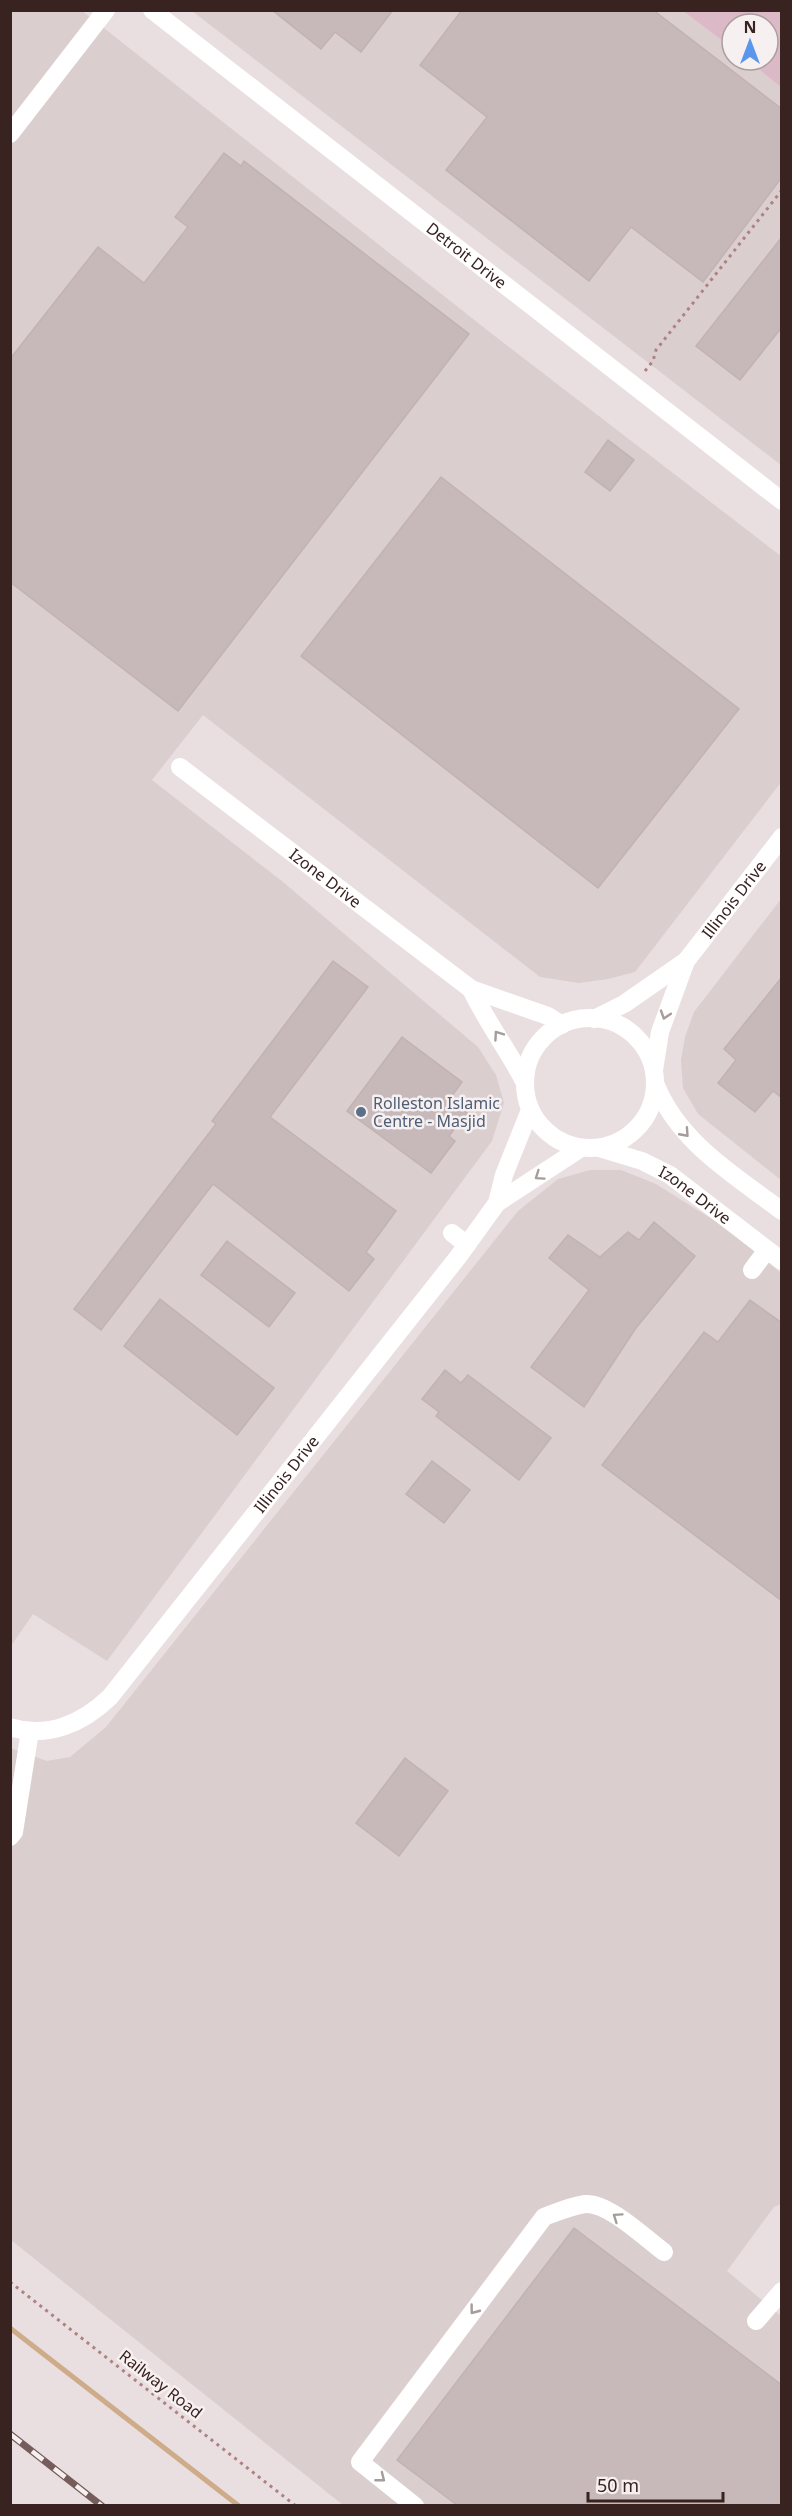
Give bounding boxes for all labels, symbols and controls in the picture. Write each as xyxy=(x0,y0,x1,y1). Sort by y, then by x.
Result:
north arrow xyxy=(720,12,780,72)
text: N xyxy=(743,16,757,38)
street label: Detroit Drive xyxy=(422,217,511,294)
street label: Izone Drive xyxy=(285,843,366,913)
street label: Illinois Drive xyxy=(697,856,771,943)
one-way arrow xyxy=(660,1009,673,1020)
one-way arrow xyxy=(494,1031,505,1042)
place label: Rolleston Islamic Centre - Masjid xyxy=(373,1092,500,1132)
marker: Rolleston Islamic Centre - Masjid xyxy=(354,1105,368,1119)
one-way arrow xyxy=(678,1126,689,1137)
street label: Izone Drive xyxy=(655,1160,736,1229)
one-way arrow xyxy=(535,1169,546,1180)
street label: Illinois Drive xyxy=(249,1431,324,1517)
one-way arrow xyxy=(612,2213,623,2224)
one-way arrow xyxy=(470,2304,481,2315)
street label: Railway Road xyxy=(115,2345,207,2423)
scale bar xyxy=(588,2465,723,2503)
one-way arrow xyxy=(374,2471,385,2482)
text: 50 m xyxy=(597,2473,639,2497)

